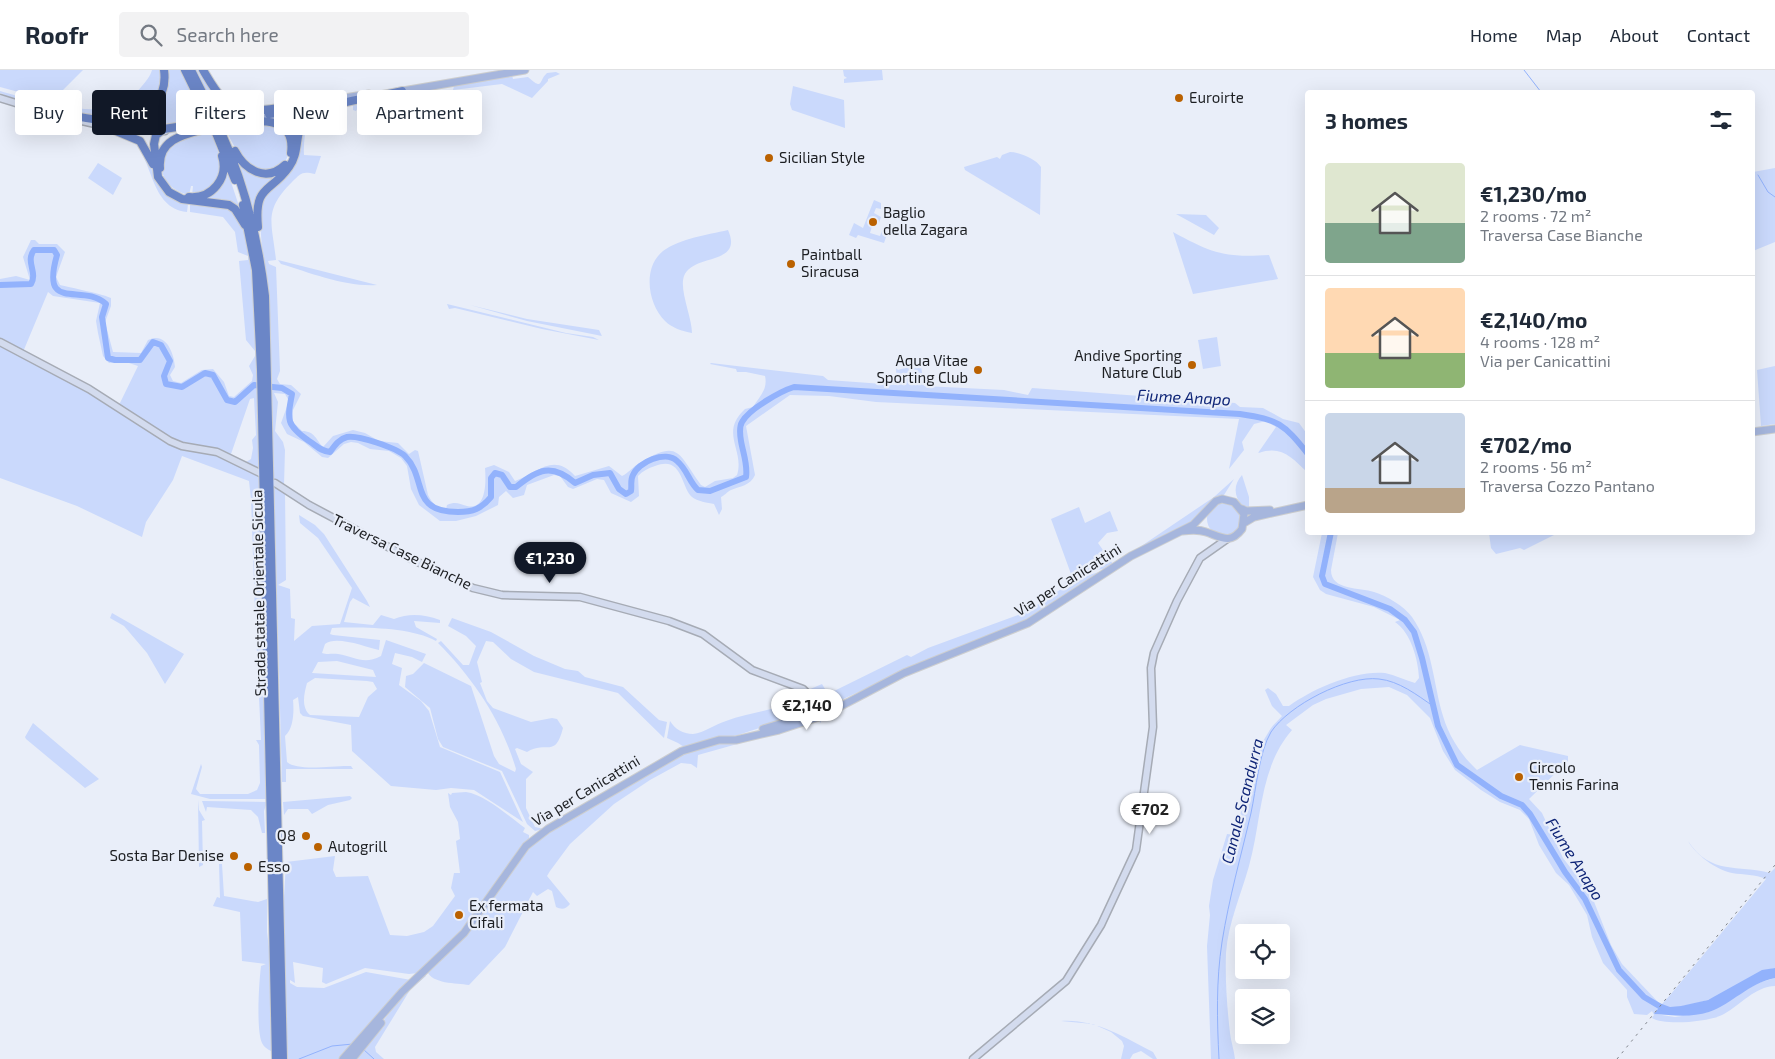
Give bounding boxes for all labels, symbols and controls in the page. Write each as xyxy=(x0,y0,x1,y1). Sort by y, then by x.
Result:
search box xyxy=(119,12,469,57)
text: Roofr xyxy=(25,20,89,49)
icon: search xyxy=(137,21,165,49)
text: Search here xyxy=(177,23,279,46)
text: Home xyxy=(1470,24,1518,46)
text: Map xyxy=(1546,24,1582,46)
text: About xyxy=(1610,24,1659,46)
text: Contact xyxy=(1687,24,1750,46)
place label: Euroirte xyxy=(1189,88,1244,106)
chip: Buy xyxy=(15,90,82,135)
chip: Rent xyxy=(92,90,166,135)
chip: Filters xyxy=(176,90,264,135)
chip: New xyxy=(274,90,347,135)
chip: Apartment xyxy=(357,90,482,135)
marker: Euroirte xyxy=(1173,92,1185,104)
icon: filters xyxy=(1707,106,1735,134)
text: 3 homes xyxy=(1325,108,1408,133)
place label: Sicilian Style xyxy=(779,148,865,166)
marker: Sicilian Style xyxy=(763,152,775,164)
text: €1,230/mo xyxy=(1480,181,1587,206)
icon: home xyxy=(1365,183,1425,243)
place label: Baglio della Zagara xyxy=(883,203,968,238)
text: 2 rooms · 72 m² xyxy=(1480,206,1591,225)
marker: Baglio della Zagara xyxy=(867,216,879,228)
text: Traversa Case Bianche xyxy=(1480,225,1643,244)
place label: Paintball Siracusa xyxy=(801,245,862,280)
marker: Paintball Siracusa xyxy=(785,258,797,270)
text: €2,140/mo xyxy=(1480,307,1587,332)
icon: home xyxy=(1365,308,1425,368)
text: 4 rooms · 128 m² xyxy=(1480,332,1600,351)
place label: Andive Sporting Nature Club xyxy=(1074,346,1183,381)
place label: Aqua Vitae Sporting Club xyxy=(876,351,968,386)
text: Via per Canicattini xyxy=(1480,351,1611,370)
marker: Andive Sporting Nature Club xyxy=(1186,359,1198,371)
marker: Aqua Vitae Sporting Club xyxy=(972,364,984,376)
water label: Fiume Anapo xyxy=(1137,385,1231,408)
text: €702/mo xyxy=(1480,432,1572,457)
icon: home xyxy=(1365,433,1425,493)
text: 2 rooms · 56 m² xyxy=(1480,457,1592,476)
text: Traversa Cozzo Pantano xyxy=(1480,476,1655,495)
street label: Strada statale Orientale Sicula xyxy=(247,489,269,697)
street label: Traversa Case Bianche xyxy=(330,510,475,593)
street label: Via per Canicattini xyxy=(1011,539,1124,619)
pin: €1,230 xyxy=(509,542,591,584)
text: €1,230 xyxy=(525,548,575,567)
pin: €2,140 xyxy=(766,688,848,731)
text: €2,140 xyxy=(782,695,832,714)
water label: Canale Scandurra xyxy=(1217,736,1266,865)
street label: Via per Canicattini xyxy=(528,751,643,829)
place label: Circolo Tennis Farina xyxy=(1529,758,1619,793)
marker: Circolo Tennis Farina xyxy=(1513,771,1525,783)
pin: €702 xyxy=(1120,792,1180,835)
text: €702 xyxy=(1131,799,1169,818)
water label: Fiume Anapo xyxy=(1542,814,1608,904)
place label: Q8 xyxy=(277,826,296,845)
marker: Q8 xyxy=(300,830,312,842)
place label: Autogrill xyxy=(328,837,388,855)
marker: Autogrill xyxy=(312,841,324,853)
place label: Sosta Bar Denise xyxy=(109,846,224,864)
marker: Sosta Bar Denise xyxy=(228,850,240,862)
place label: Esso xyxy=(258,857,290,875)
marker: Esso xyxy=(242,861,254,873)
place label: Ex fermata Cifali xyxy=(469,896,543,931)
marker: Ex fermata Cifali xyxy=(453,909,465,921)
map controls xyxy=(1235,924,1290,1044)
button: locate xyxy=(1235,924,1290,979)
button: layers xyxy=(1235,989,1290,1044)

